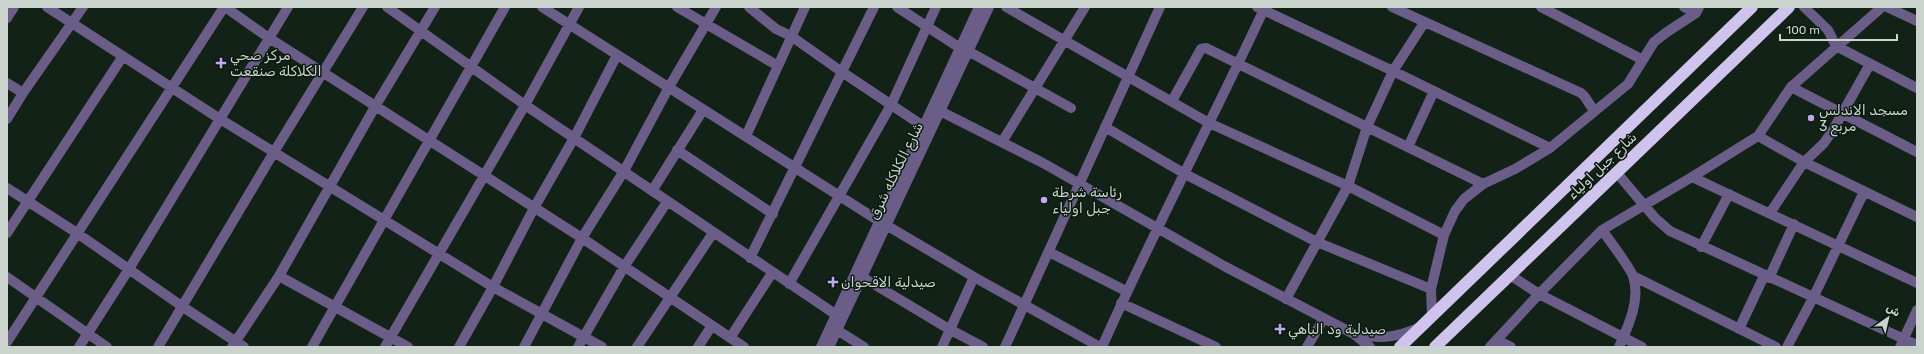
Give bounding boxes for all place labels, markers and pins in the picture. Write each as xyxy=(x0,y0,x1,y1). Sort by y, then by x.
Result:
place label: مركز صحي الكلاكلة صنقعت xyxy=(230,47,322,80)
marker: مركز صحي الكلاكلة صنقعت xyxy=(215,57,227,69)
place label: مسجد الاندلس مربع 3 xyxy=(1819,102,1908,137)
marker: مسجد الاندلس مربع 3 xyxy=(1806,113,1816,123)
place label: رئاسة شرطة جبل اولياء xyxy=(1052,184,1122,217)
marker: رئاسة شرطة جبل اولياء xyxy=(1039,195,1049,205)
place label: صيدلية الاقحوان xyxy=(841,274,936,291)
marker: صيدلية الاقحوان xyxy=(828,277,838,287)
place label: صيدلية ود الباهي xyxy=(1288,321,1386,340)
marker: صيدلية ود الباهي xyxy=(1275,324,1285,334)

